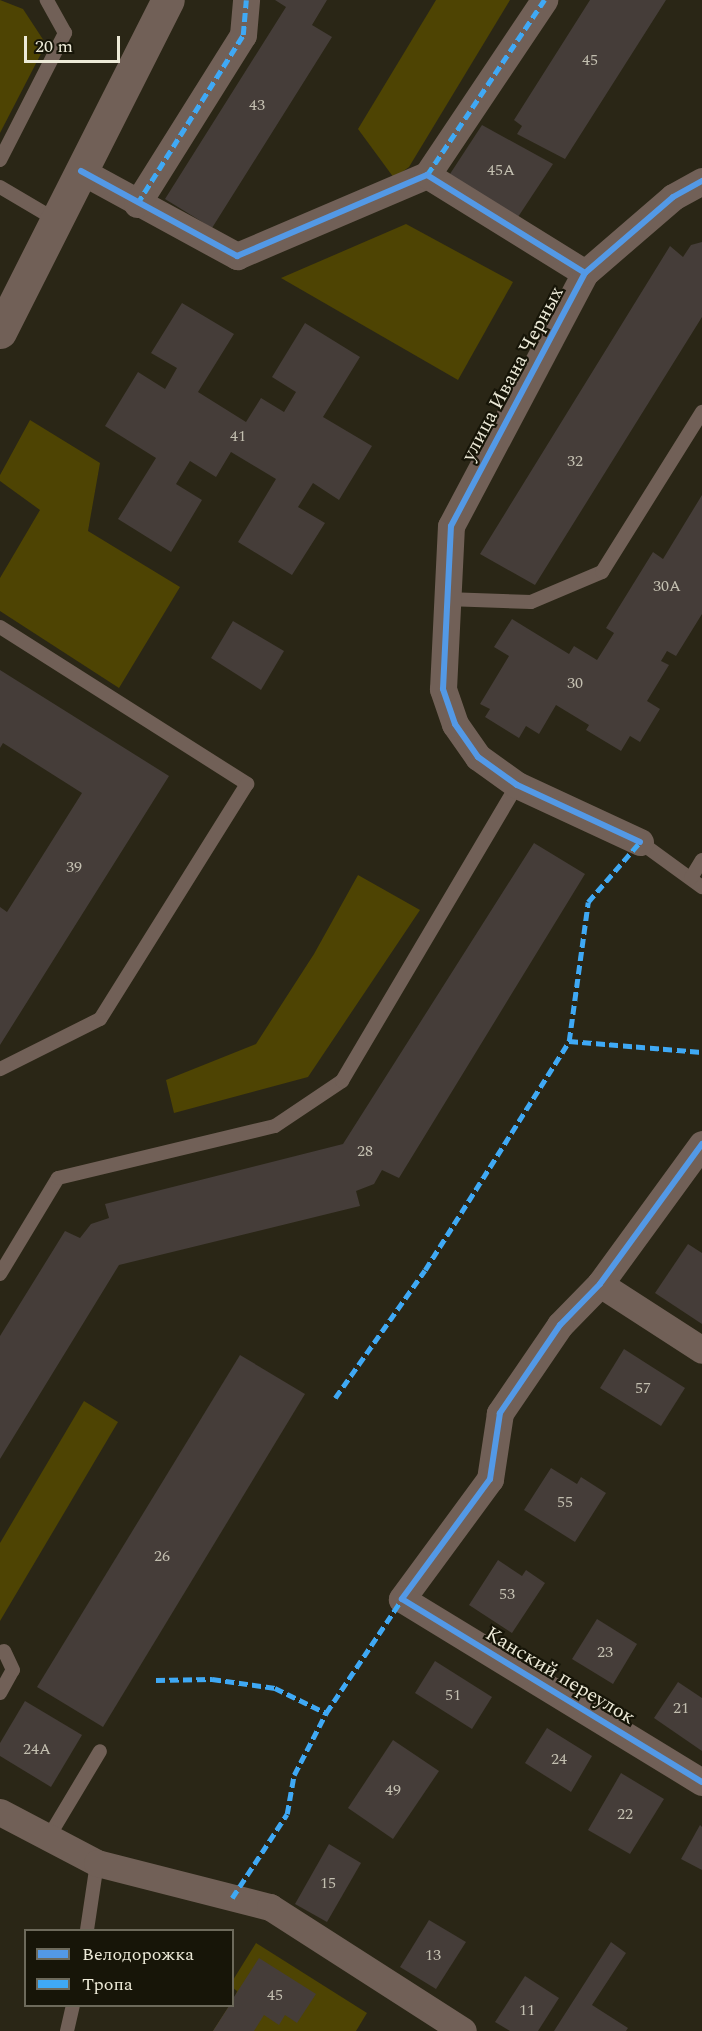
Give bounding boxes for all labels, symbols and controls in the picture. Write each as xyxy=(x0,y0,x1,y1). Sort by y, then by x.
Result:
scale bar xyxy=(27,24,123,62)
text: 20 m xyxy=(35,33,73,60)
house number: 45 xyxy=(582,50,598,70)
house number: 43 xyxy=(249,95,265,115)
house number: 45А xyxy=(487,160,515,180)
street label: улица Ивана Черных xyxy=(457,283,569,465)
house number: 41 xyxy=(230,426,246,446)
house number: 32 xyxy=(567,451,583,471)
house number: 30А xyxy=(653,576,681,596)
house number: 30 xyxy=(567,673,583,693)
house number: 39 xyxy=(66,857,82,877)
house number: 28 xyxy=(357,1141,373,1161)
house number: 57 xyxy=(635,1378,651,1398)
house number: 55 xyxy=(557,1492,573,1512)
house number: 26 xyxy=(154,1546,170,1566)
house number: 53 xyxy=(499,1584,515,1604)
street label: Канский переулок xyxy=(481,1622,639,1730)
house number: 23 xyxy=(597,1642,613,1662)
house number: 51 xyxy=(445,1685,461,1705)
house number: 21 xyxy=(673,1698,689,1718)
house number: 24А xyxy=(23,1739,51,1759)
house number: 24 xyxy=(551,1749,567,1769)
house number: 49 xyxy=(385,1780,401,1800)
house number: 22 xyxy=(617,1804,633,1824)
house number: 15 xyxy=(320,1873,336,1893)
legend xyxy=(24,1929,234,2007)
text: Велодорожка xyxy=(82,1941,194,1968)
house number: 13 xyxy=(425,1945,441,1965)
text: Тропа xyxy=(82,1971,133,1998)
house number: 45 xyxy=(267,1985,283,2005)
house number: 11 xyxy=(519,2000,535,2020)

